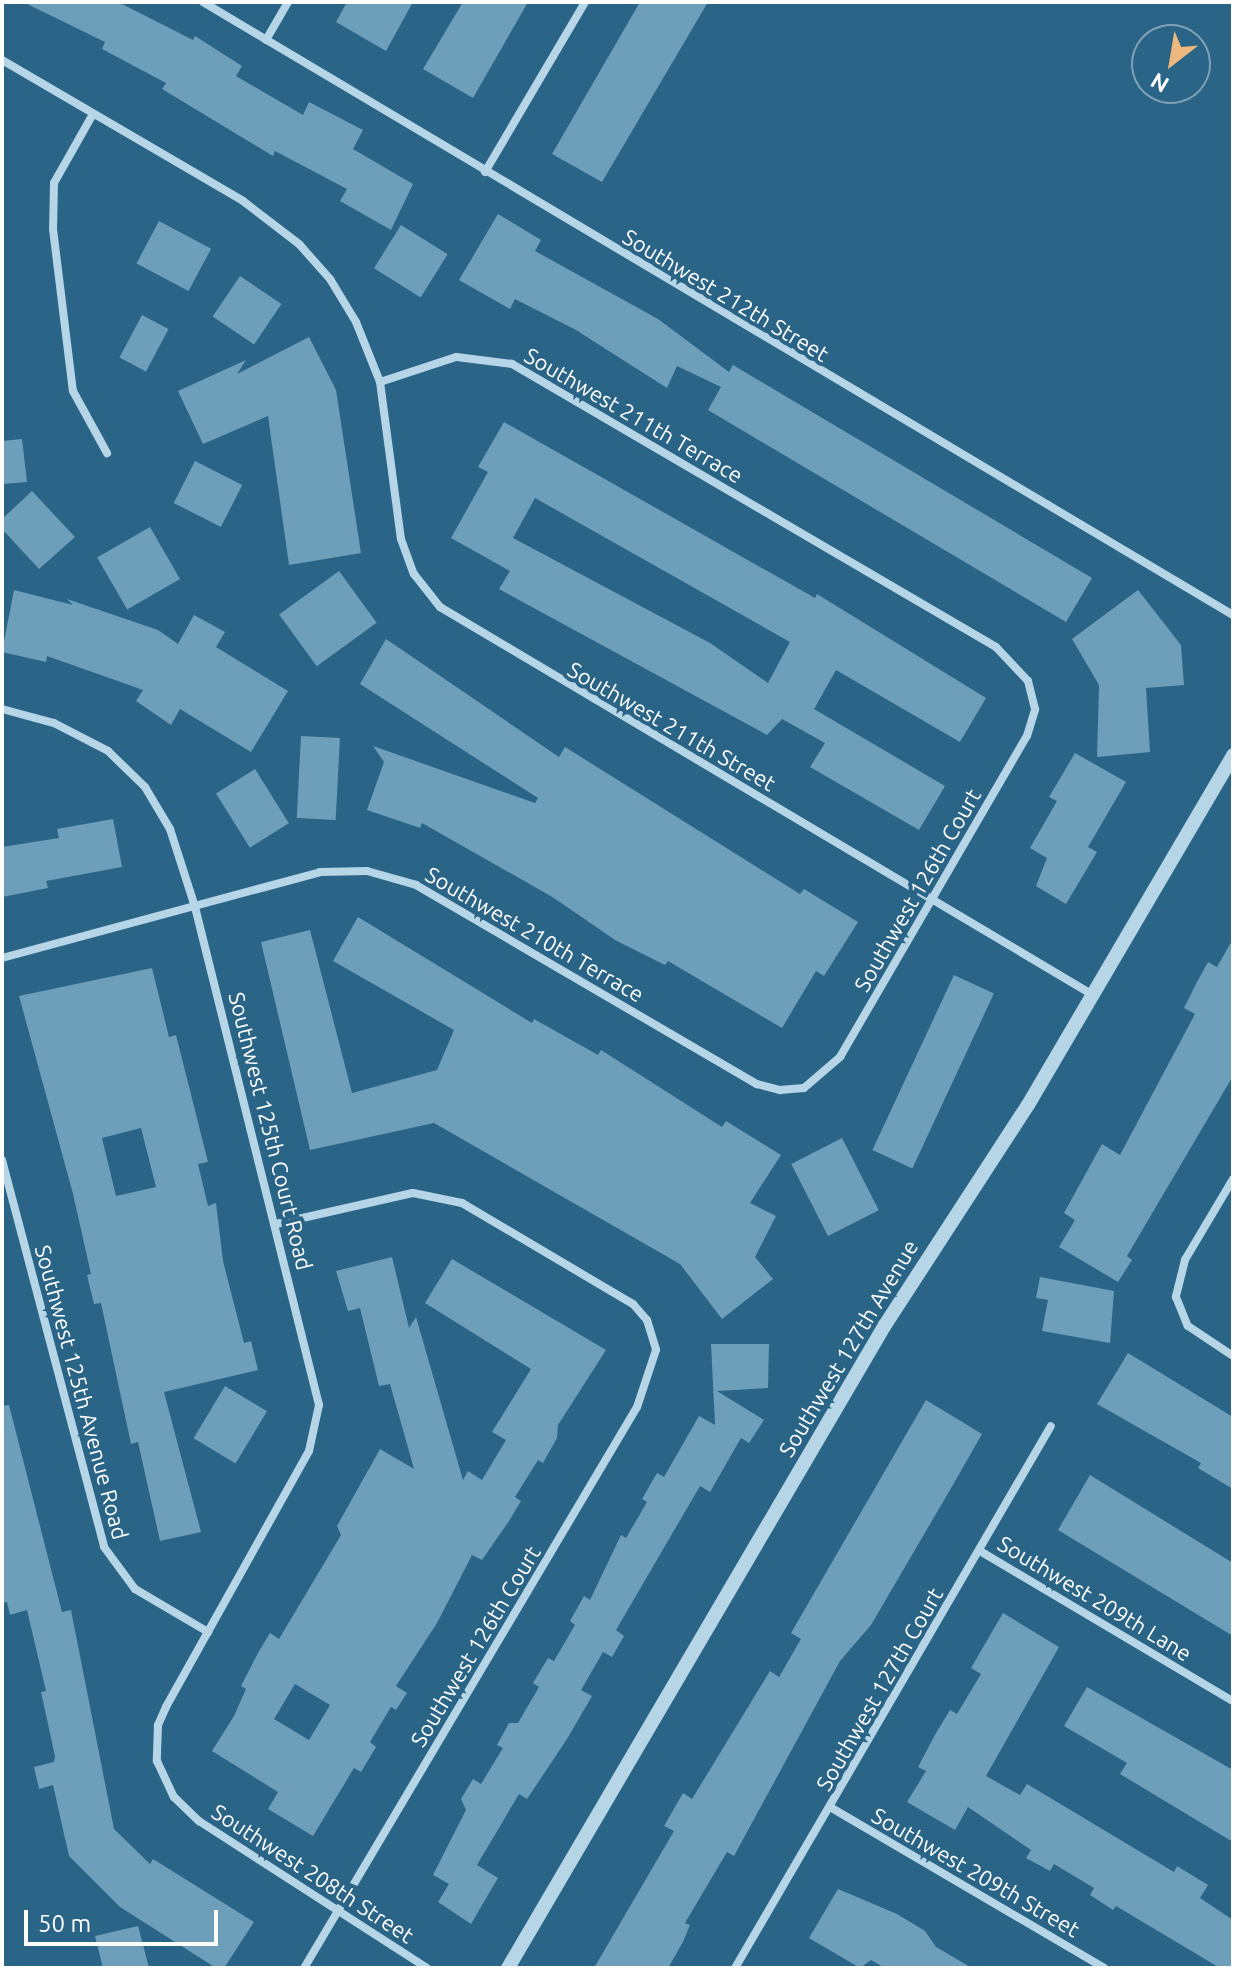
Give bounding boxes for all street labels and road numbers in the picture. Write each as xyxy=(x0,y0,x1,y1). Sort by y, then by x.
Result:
street label: Southwest 212th Street xyxy=(618,223,834,367)
street label: Southwest 211th Terrace xyxy=(520,342,748,488)
street label: Southwest 211th Street xyxy=(563,656,781,796)
street label: Southwest 126th Court xyxy=(848,784,986,996)
street label: Southwest 210th Terrace xyxy=(421,861,649,1007)
street label: Southwest 125th Court Road xyxy=(224,989,318,1273)
street label: Southwest 127th Avenue xyxy=(773,1235,923,1461)
street label: Southwest 125th Avenue Road xyxy=(30,1242,134,1542)
street label: Southwest 209th Lane xyxy=(993,1530,1197,1666)
street label: Southwest 126th Court xyxy=(404,1541,546,1751)
street label: Southwest 127th Court xyxy=(810,1583,948,1795)
street label: Southwest 208th Street xyxy=(207,1798,419,1948)
street label: Southwest 209th Street xyxy=(867,1802,1085,1942)

